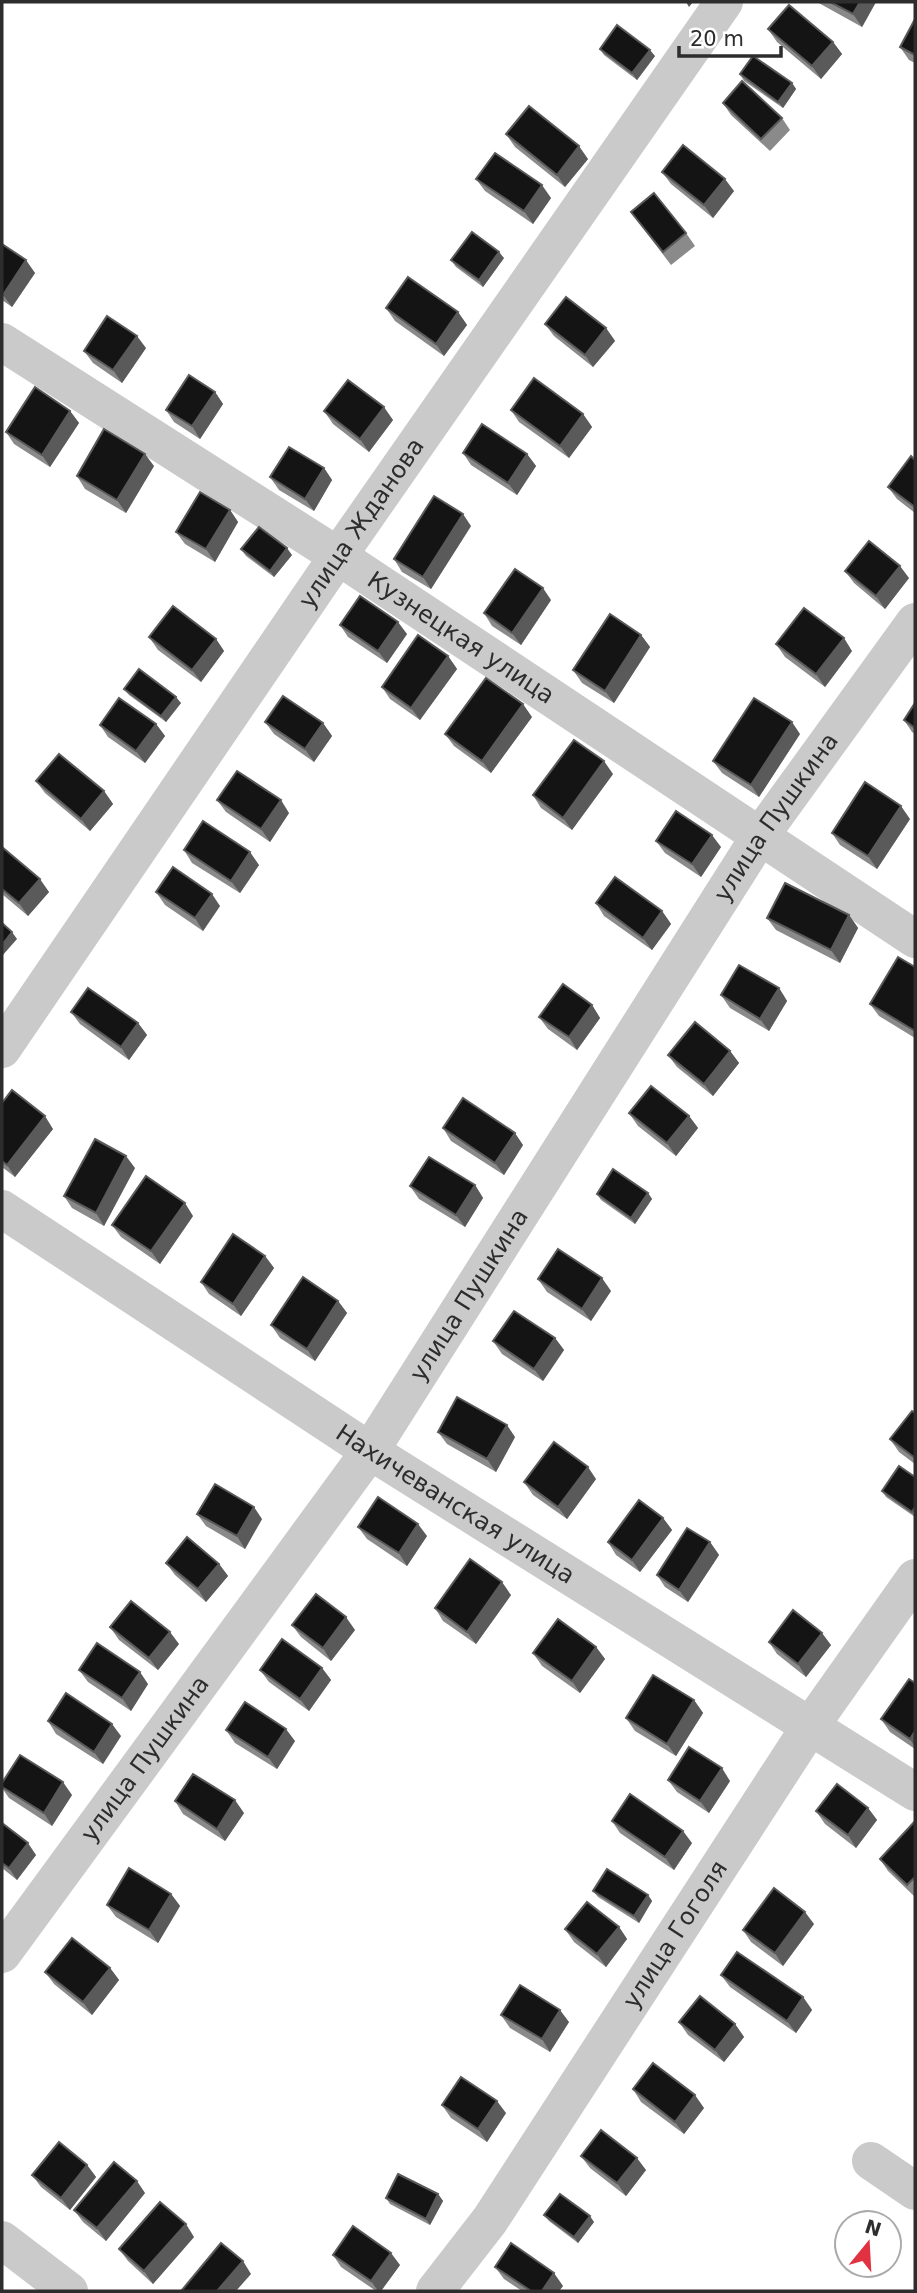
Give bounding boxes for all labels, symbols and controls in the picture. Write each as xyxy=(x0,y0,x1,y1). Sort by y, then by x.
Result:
scale bar xyxy=(679,14,780,58)
text: 20 m xyxy=(690,27,744,51)
street label: улица Жданова xyxy=(293,433,430,613)
street label: Кузнецкая улица xyxy=(362,566,560,710)
street label: улица Пушкина xyxy=(708,728,844,907)
street label: улица Пушкина xyxy=(404,1204,534,1386)
street label: Нахичеванская улица xyxy=(331,1419,580,1590)
street label: улица Пушкина xyxy=(75,1670,215,1847)
street label: улица Гоголя xyxy=(617,1856,733,2014)
north arrow xyxy=(833,2209,903,2279)
text: N xyxy=(862,2215,884,2241)

